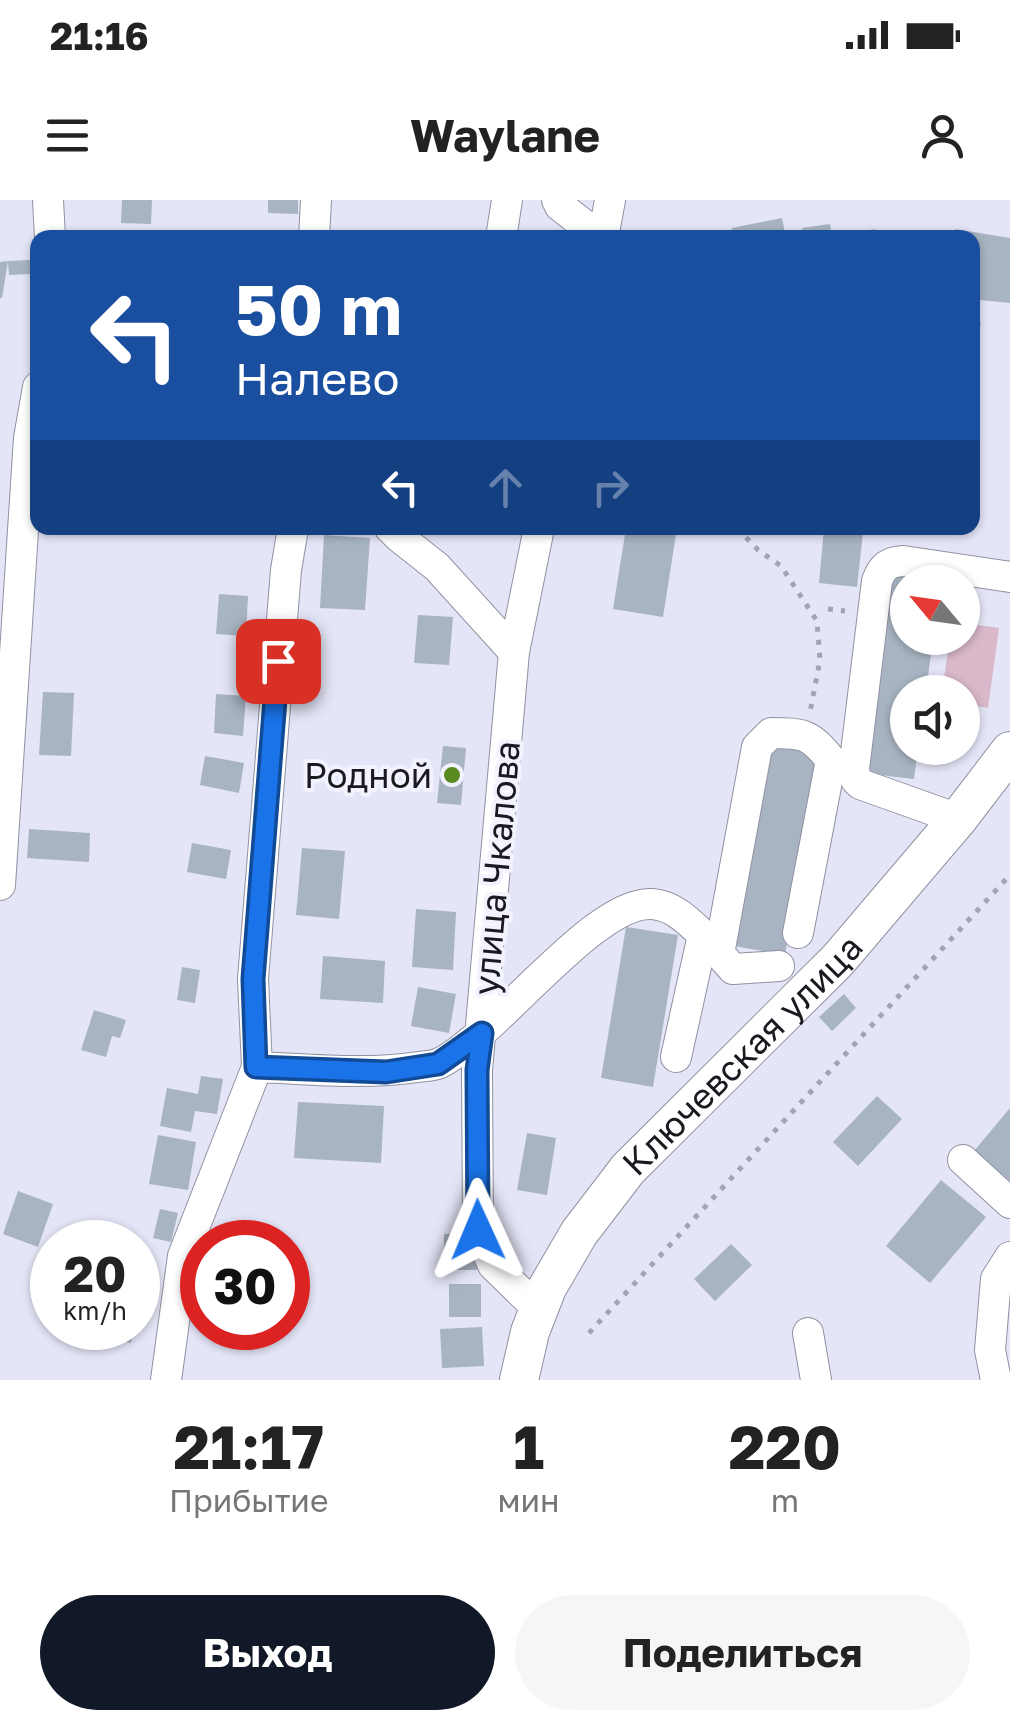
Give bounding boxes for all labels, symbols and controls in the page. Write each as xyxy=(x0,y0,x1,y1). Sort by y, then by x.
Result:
text: 21:16 xyxy=(50,13,149,58)
icon: menu xyxy=(40,108,95,163)
text: Waylane xyxy=(410,108,600,162)
icon: person xyxy=(915,108,970,163)
text: 50 m xyxy=(235,266,402,350)
icon: left xyxy=(70,270,200,400)
text: Налево xyxy=(235,351,399,405)
icon: left xyxy=(373,460,428,515)
icon: ahead xyxy=(478,460,533,515)
icon: right xyxy=(583,460,638,515)
north arrow xyxy=(890,565,980,655)
map controls xyxy=(890,565,980,765)
pin xyxy=(236,619,321,704)
icon: arrive xyxy=(251,634,306,689)
button: sound xyxy=(890,675,980,765)
street label: улица Чкалова xyxy=(464,739,528,997)
place label: Родной xyxy=(304,754,432,796)
marker: Родной xyxy=(441,764,463,786)
street label: Ключевская улица xyxy=(613,926,871,1184)
position arrow xyxy=(426,1178,530,1282)
speed limit sign: 30 xyxy=(180,1220,310,1350)
text: 20 xyxy=(63,1243,126,1303)
text: km/h xyxy=(63,1295,127,1326)
text: 21:17 xyxy=(174,1410,324,1482)
text: 1 xyxy=(513,1410,544,1482)
text: 220 xyxy=(729,1410,841,1482)
text: Прибытие xyxy=(169,1481,328,1519)
text: мин xyxy=(498,1481,560,1519)
text: m xyxy=(771,1481,799,1519)
button: Выход xyxy=(40,1595,495,1710)
button: Поделиться xyxy=(515,1595,970,1710)

